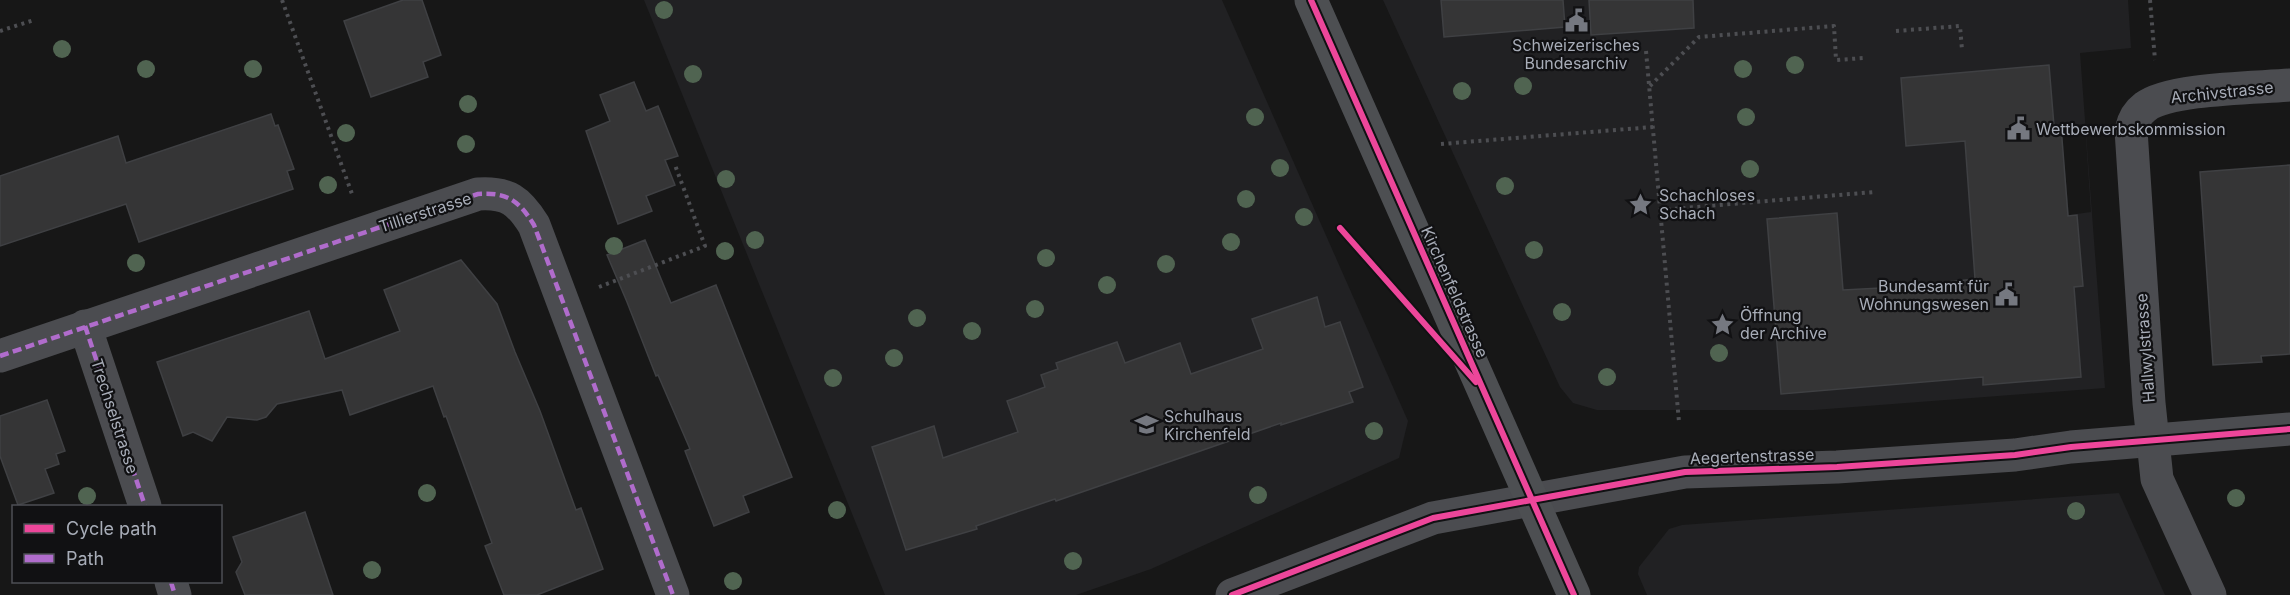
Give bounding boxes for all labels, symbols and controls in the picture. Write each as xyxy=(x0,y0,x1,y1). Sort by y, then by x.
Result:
public building icon: Schweizerisches Bundesarchiv xyxy=(1563,7,1589,33)
place label: Schweizerisches Bundesarchiv xyxy=(1512,35,1640,73)
street label: Archivstrasse xyxy=(2170,77,2274,107)
public building icon: Wettbewerbskommission xyxy=(2005,116,2031,142)
place label: Wettbewerbskommission xyxy=(2036,119,2226,139)
place label: Schachloses Schach xyxy=(1659,185,1755,223)
street label: Tillierstrasse xyxy=(376,188,474,236)
place icon: Schachloses Schach xyxy=(1628,191,1654,217)
street label: Kirchenfeldstrasse xyxy=(1417,223,1493,361)
place label: Bundesamt für Wohnungswesen xyxy=(1859,276,1989,314)
public building icon: Bundesamt für Wohnungswesen xyxy=(1994,282,2020,308)
street label: Hallwylstrasse xyxy=(2131,293,2159,403)
place label: Öffnung der Archive xyxy=(1740,305,1827,343)
place icon: Öffnung der Archive xyxy=(1709,311,1735,337)
street label: Trechselstrasse xyxy=(87,356,143,476)
place label: Schulhaus Kirchenfeld xyxy=(1164,406,1250,444)
school or university icon: Schulhaus Kirchenfeld xyxy=(1133,412,1159,438)
street label: Aegertenstrasse xyxy=(1689,444,1815,468)
legend xyxy=(12,505,222,583)
text: Cycle path xyxy=(66,518,157,539)
text: Path xyxy=(66,548,104,569)

